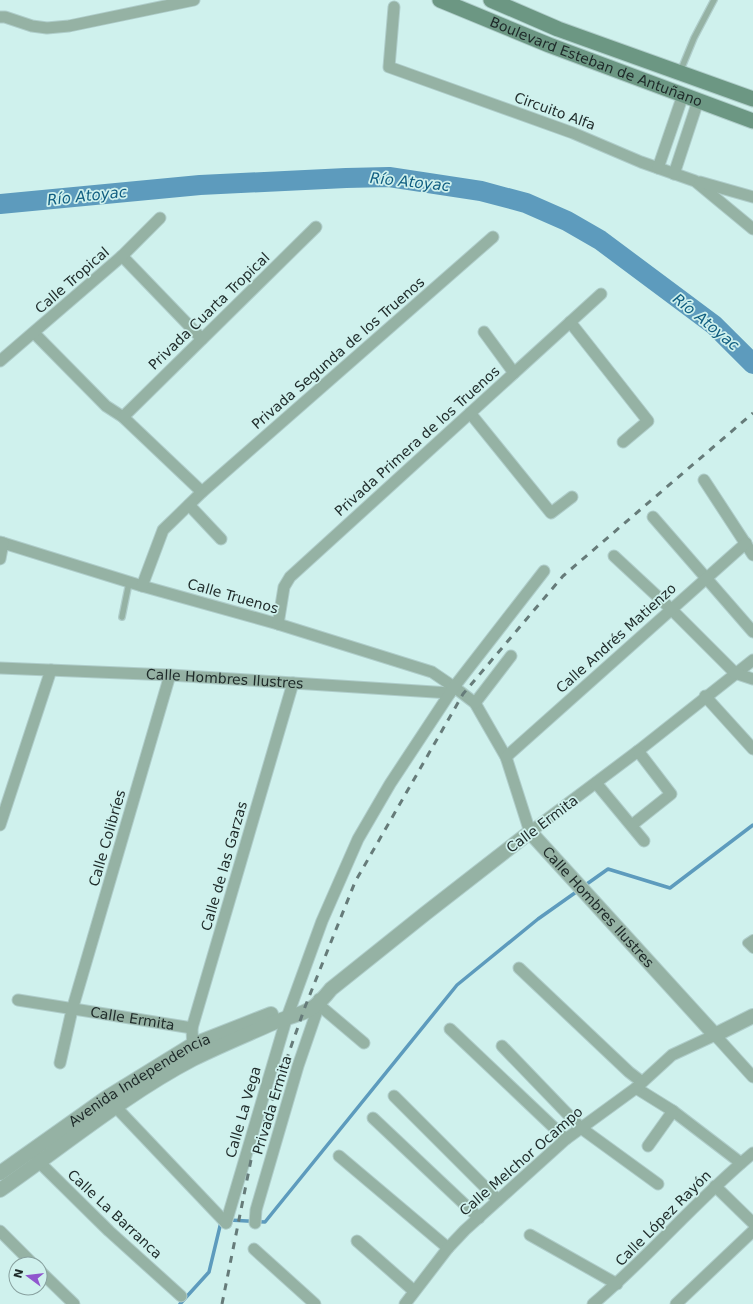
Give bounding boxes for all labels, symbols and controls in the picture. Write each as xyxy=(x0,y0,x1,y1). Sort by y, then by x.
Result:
street label: Boulevard Esteban de Antuñano xyxy=(488,14,705,109)
street label: Circuito Alfa xyxy=(512,89,598,133)
water label: Río Atoyac xyxy=(369,169,452,195)
water label: Río Atoyac xyxy=(46,183,129,209)
street label: Calle Tropical xyxy=(32,244,112,316)
street label: Privada Cuarta Tropical xyxy=(145,249,273,373)
street label: Privada Segunda de los Truenos xyxy=(248,274,428,432)
water label: Río Atoyac xyxy=(669,290,743,355)
street label: Privada Primera de los Truenos xyxy=(331,363,503,519)
street label: Calle Truenos xyxy=(186,575,280,617)
street label: Calle Andrés Matienzo xyxy=(553,580,679,696)
street label: Calle Hombres Ilustres xyxy=(146,666,304,692)
street label: Calle Colibríes xyxy=(86,788,128,888)
street label: Calle Ermita xyxy=(503,792,581,856)
street label: Calle de las Garzas xyxy=(198,800,250,932)
street label: Calle Hombres Ilustres xyxy=(539,843,657,971)
street label: Calle Ermita xyxy=(89,1004,176,1033)
street label: Avenida Independencia xyxy=(66,1031,213,1130)
street label: Privada Ermita xyxy=(249,1054,295,1156)
street label: Calle La Vega xyxy=(222,1064,264,1160)
street label: Calle Melchor Ocampo xyxy=(456,1103,586,1219)
street label: Calle La Barranca xyxy=(64,1166,166,1262)
street label: Calle López Rayón xyxy=(612,1167,714,1269)
north arrow xyxy=(8,1256,48,1296)
text: N xyxy=(11,1267,26,1280)

